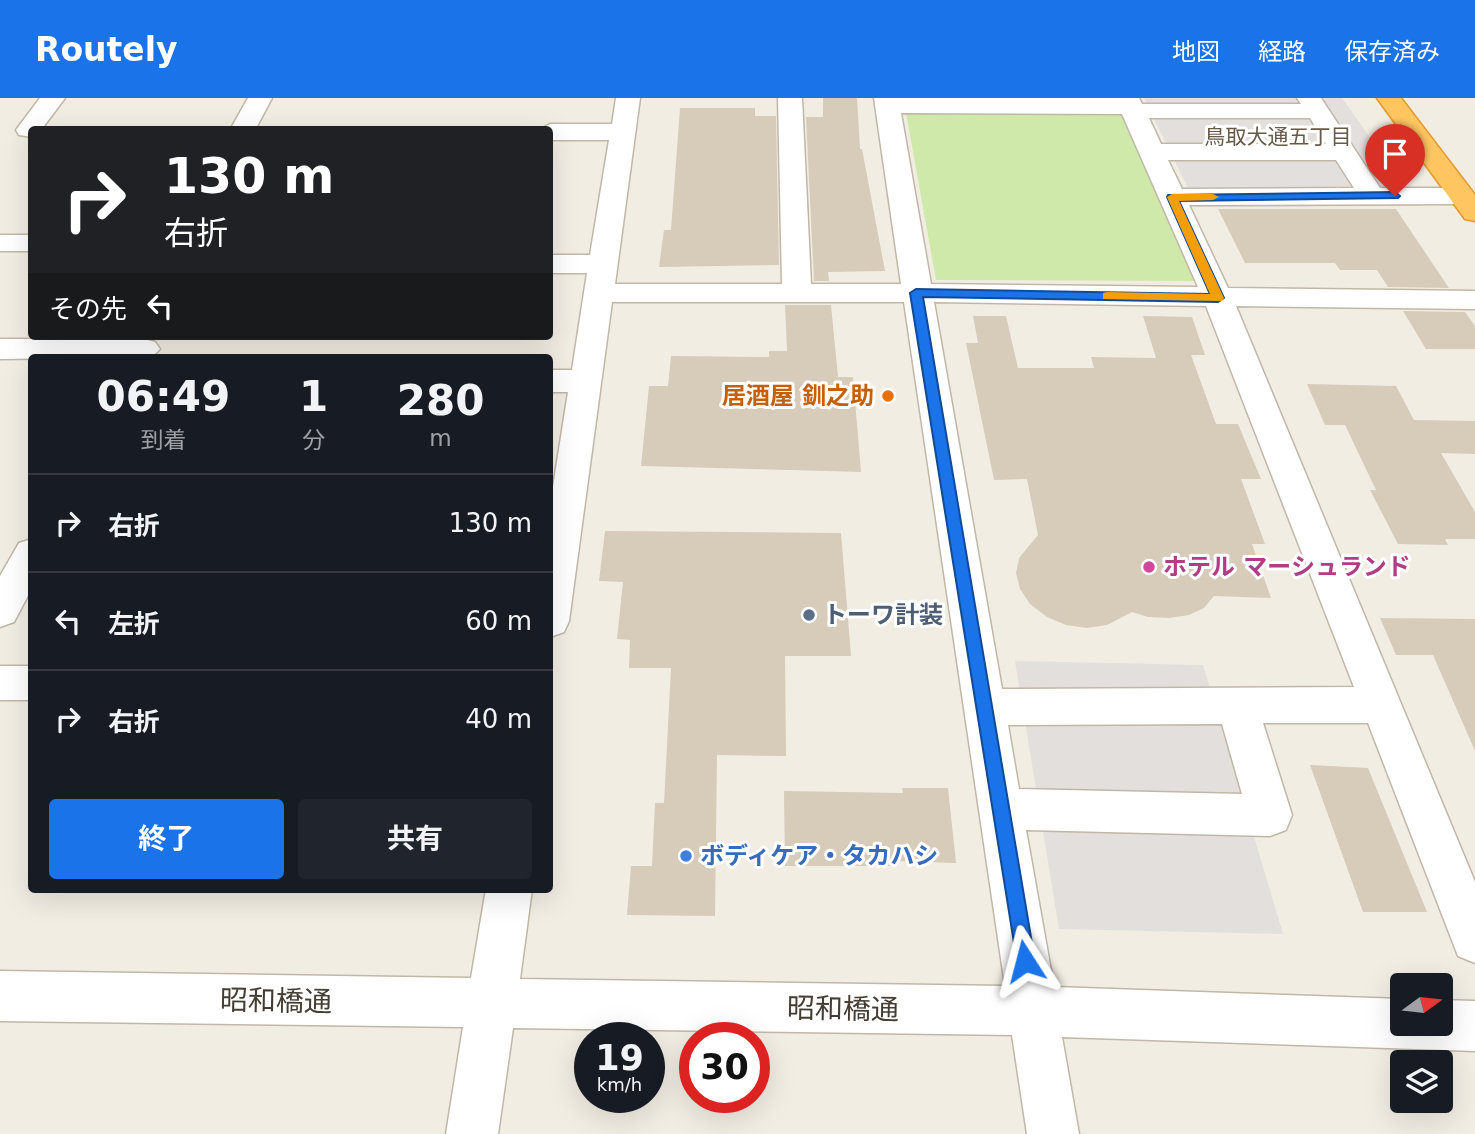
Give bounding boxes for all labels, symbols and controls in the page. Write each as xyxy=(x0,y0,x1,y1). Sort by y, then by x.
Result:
text: Routely xyxy=(35,30,178,69)
text: 地図 xyxy=(1172,38,1220,66)
text: 経路 xyxy=(1258,38,1306,66)
text: 保存済み xyxy=(1344,38,1440,66)
pin xyxy=(1365,124,1425,196)
district label: 鳥取大通五丁目 xyxy=(1205,125,1352,149)
icon: arrive xyxy=(1376,135,1414,173)
text: 130 m xyxy=(164,148,334,205)
icon: right xyxy=(49,154,140,245)
text: 右折 xyxy=(164,214,228,252)
icon: left xyxy=(141,287,179,325)
text: その先 xyxy=(49,294,127,324)
text: 06:49 xyxy=(97,372,230,421)
text: 1 xyxy=(299,372,328,421)
text: 280 xyxy=(397,376,484,425)
place label: 居酒屋 釧之助 xyxy=(722,382,874,410)
marker: 居酒屋 釧之助 xyxy=(880,388,896,404)
text: m xyxy=(429,425,452,451)
text: 到着 xyxy=(140,427,186,453)
text: 分 xyxy=(302,427,325,453)
icon: right xyxy=(49,504,87,542)
text: 130 m xyxy=(449,508,532,538)
text: 右折 xyxy=(108,511,160,541)
place label: ホテル マーシュランド xyxy=(1163,553,1411,581)
marker: ホテル マーシュランド xyxy=(1141,559,1157,575)
place label: トーワ計装 xyxy=(823,601,943,629)
icon: left xyxy=(49,602,87,640)
text: 60 m xyxy=(465,606,532,636)
marker: トーワ計装 xyxy=(801,607,817,623)
text: 左折 xyxy=(108,609,160,639)
icon: right xyxy=(49,700,87,738)
text: 40 m xyxy=(465,704,532,734)
text: 右折 xyxy=(108,707,160,737)
button: 終了 xyxy=(49,799,284,879)
button: 共有 xyxy=(298,799,532,879)
place label: ボディケア・タカハシ xyxy=(700,842,938,870)
marker: ボディケア・タカハシ xyxy=(678,848,694,864)
position arrow xyxy=(988,924,1062,998)
north arrow xyxy=(1390,973,1452,1036)
map controls xyxy=(1390,973,1453,1113)
street label: 昭和橋通 xyxy=(220,984,332,1018)
street label: 昭和橋通 xyxy=(787,992,899,1026)
speed limit sign: 30 xyxy=(679,1022,770,1113)
text: 19 xyxy=(595,1038,644,1078)
button: layers xyxy=(1390,1050,1453,1113)
text: km/h xyxy=(597,1074,642,1095)

